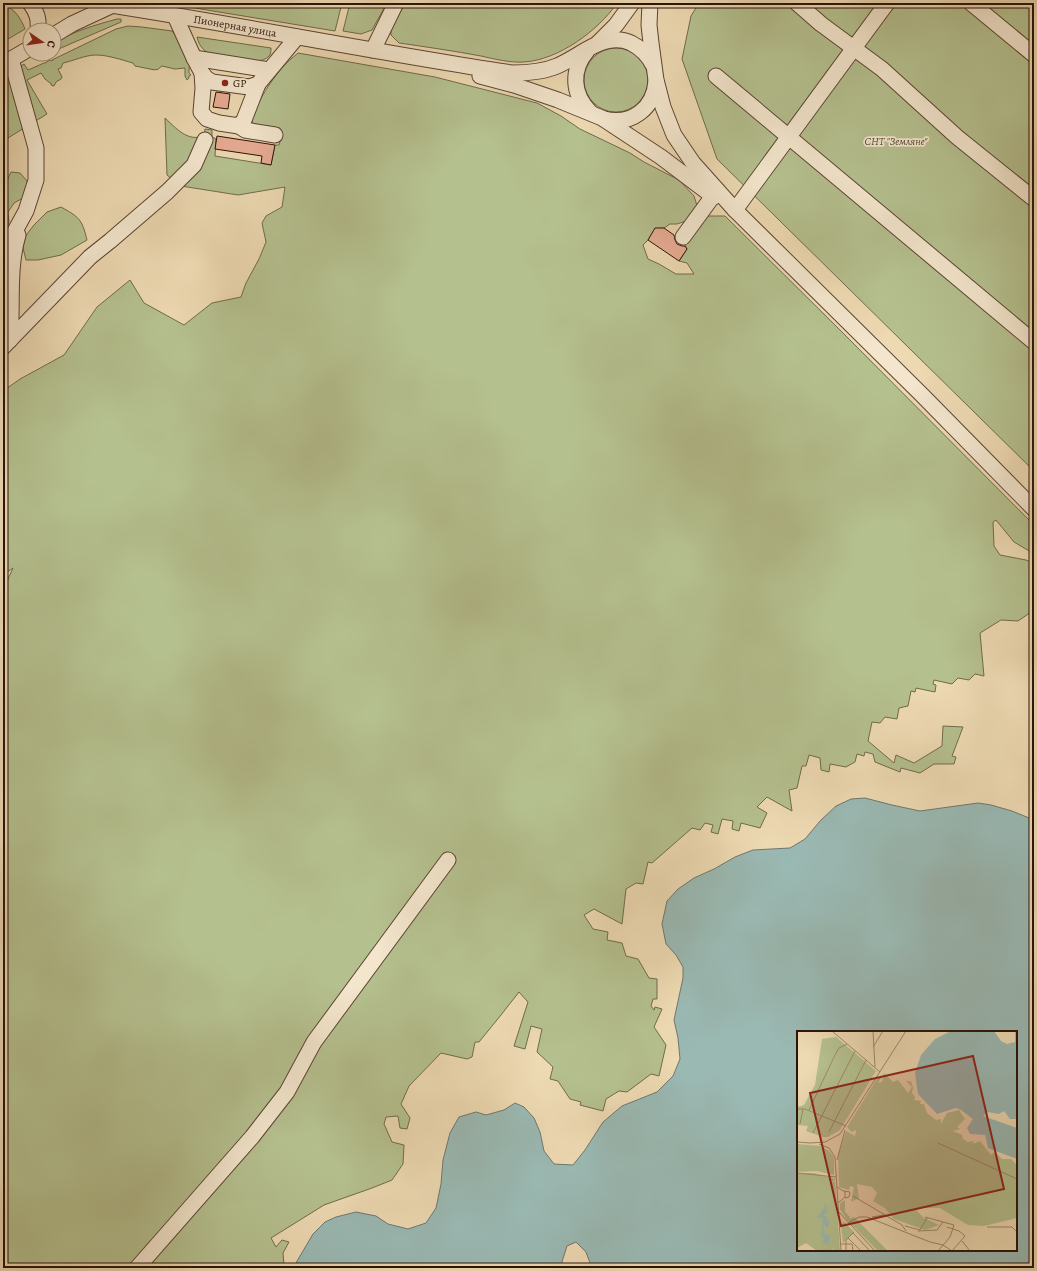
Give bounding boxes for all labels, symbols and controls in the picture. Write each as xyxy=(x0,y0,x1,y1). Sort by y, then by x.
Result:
street label: Пионерная улица xyxy=(192,12,279,41)
north arrow xyxy=(22,22,62,62)
text: С xyxy=(43,39,59,49)
place label: GP xyxy=(233,76,246,91)
marker: GP xyxy=(220,78,230,88)
park label: СНТ "Земляне" xyxy=(864,134,928,149)
inset map xyxy=(797,1031,1017,1251)

